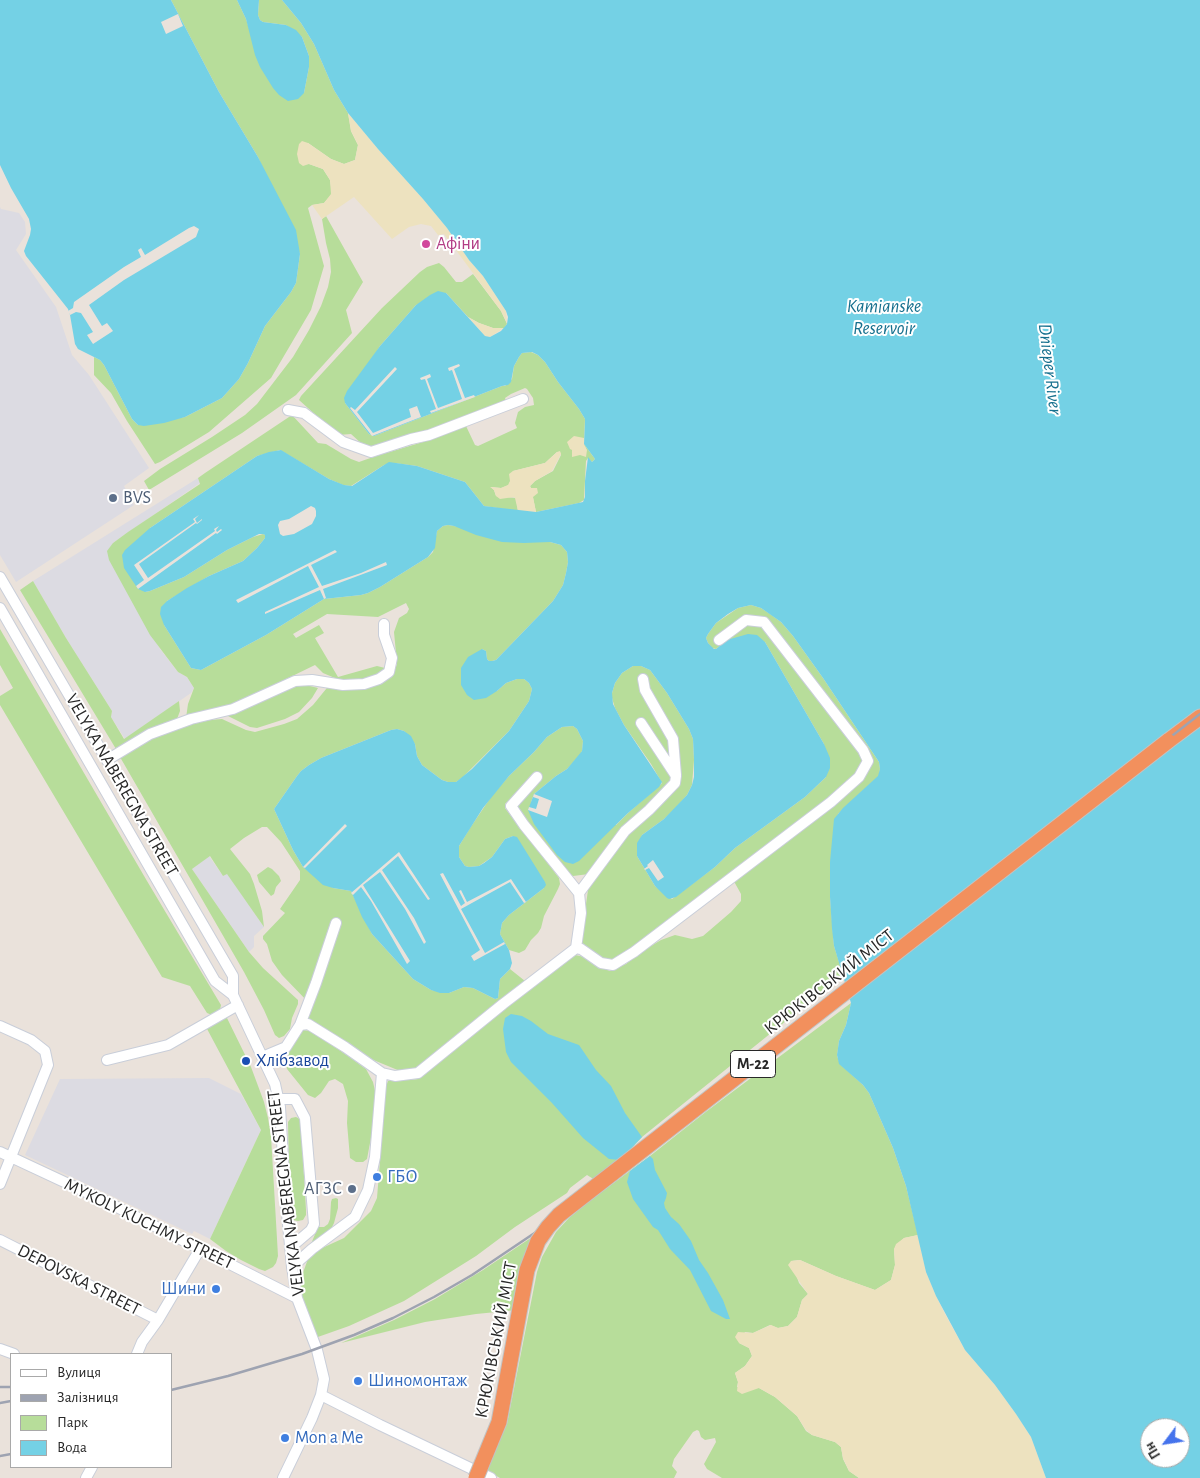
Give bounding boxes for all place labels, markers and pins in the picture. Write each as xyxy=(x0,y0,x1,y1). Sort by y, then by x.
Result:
place label: Афіни xyxy=(436,233,480,255)
marker: Афіни xyxy=(420,238,432,250)
place label: BVS xyxy=(123,487,151,509)
marker: BVS xyxy=(107,492,119,504)
place label: Хлібзавод xyxy=(256,1050,329,1072)
marker: Хлібзавод xyxy=(240,1055,252,1067)
place label: ГБО xyxy=(387,1166,418,1188)
marker: ГБО xyxy=(371,1171,383,1183)
place label: АГЗС xyxy=(304,1178,342,1200)
marker: АГЗС xyxy=(346,1183,358,1195)
place label: Шини xyxy=(161,1278,206,1300)
marker: Шини xyxy=(210,1283,222,1295)
place label: Шиномонтаж xyxy=(368,1370,467,1392)
marker: Шиномонтаж xyxy=(352,1375,364,1387)
place label: Mon a Me xyxy=(295,1427,363,1449)
marker: Mon a Me xyxy=(279,1432,291,1444)

